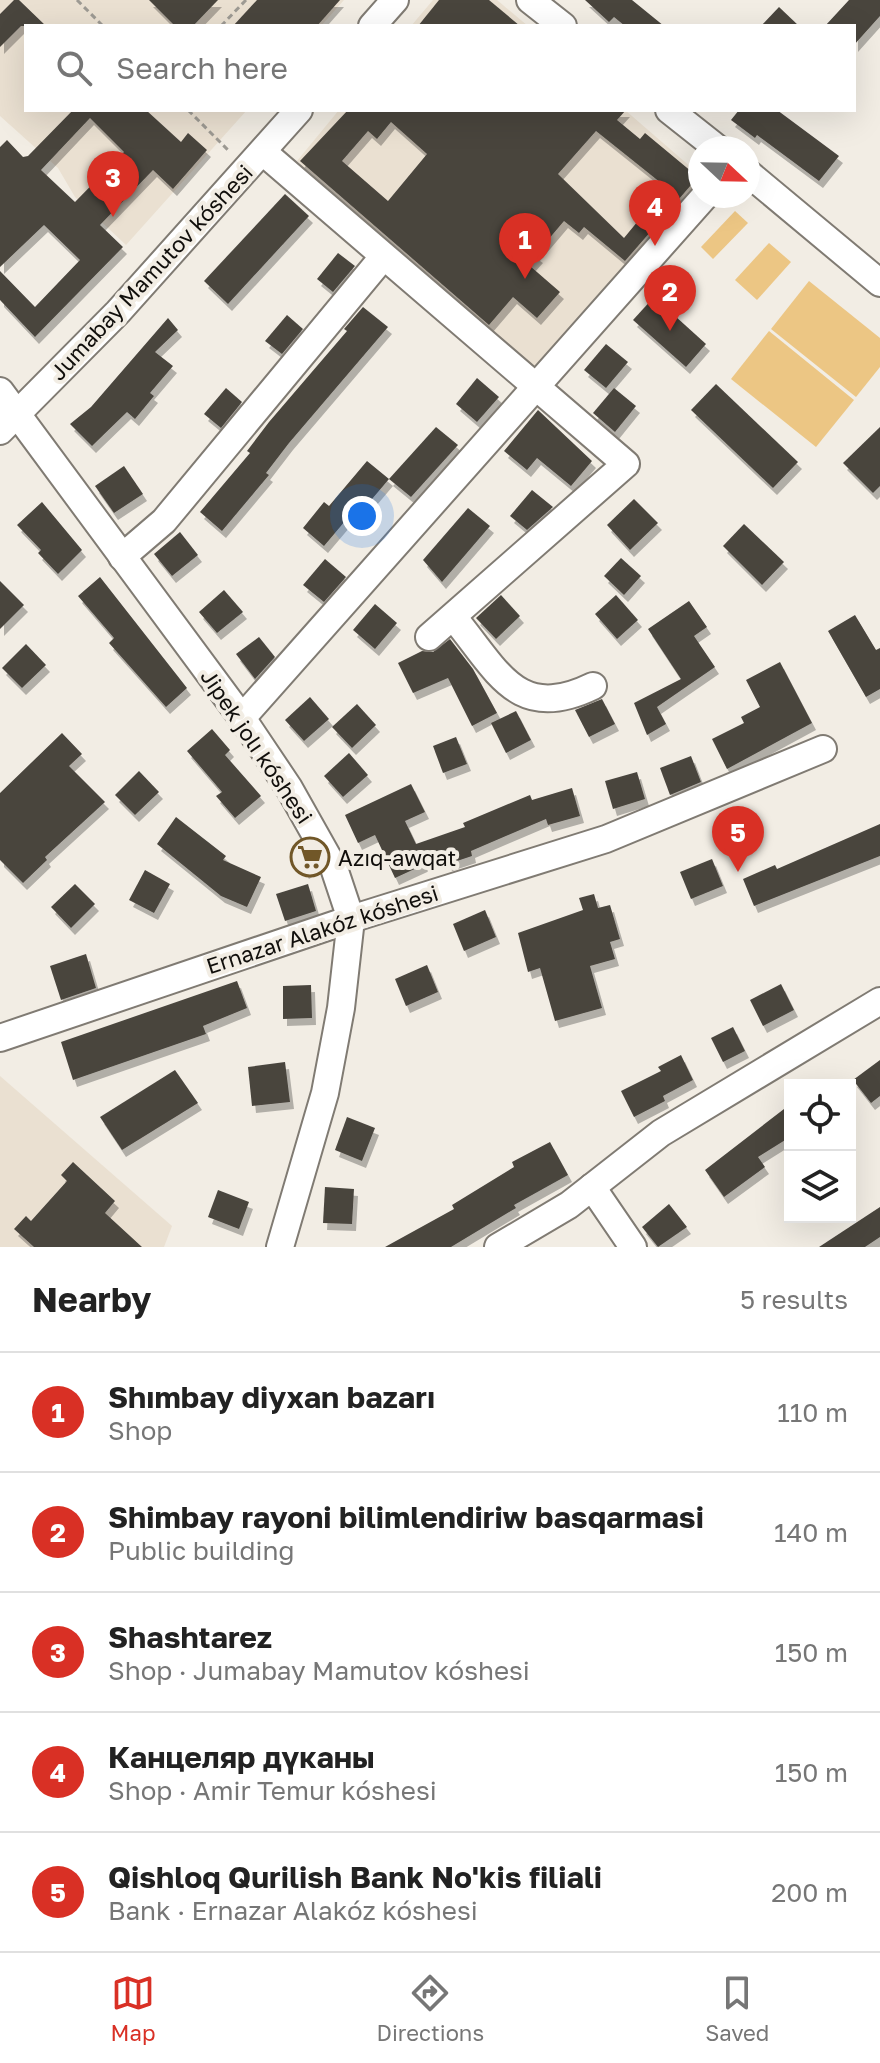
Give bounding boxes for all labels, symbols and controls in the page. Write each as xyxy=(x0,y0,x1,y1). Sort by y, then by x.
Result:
search box xyxy=(24,24,856,112)
icon: search xyxy=(52,46,96,90)
text: Search here xyxy=(116,50,288,86)
north arrow xyxy=(688,136,760,208)
pin: 3 xyxy=(87,151,139,217)
street label: Jumabay Mamutov kóshesi xyxy=(44,159,258,385)
pin: 4 xyxy=(629,180,681,246)
pin: 1 xyxy=(499,213,551,279)
pin: 2 xyxy=(644,265,696,331)
your location xyxy=(342,496,382,536)
street label: Jipek jolı kóshesi xyxy=(195,664,319,828)
pin: 5 xyxy=(712,806,764,872)
supermarket icon: Azıq-awqat xyxy=(289,836,331,878)
place label: Azıq-awqat xyxy=(338,844,456,871)
street label: Ernazar Alakóz kóshesi xyxy=(203,879,441,979)
map controls xyxy=(784,1079,856,1223)
button: locate xyxy=(784,1079,856,1151)
button: layers xyxy=(784,1151,856,1223)
text: Nearby xyxy=(32,1279,152,1319)
text: 5 results xyxy=(740,1284,848,1315)
text: Shımbay diyxan bazarı xyxy=(108,1379,435,1415)
text: 1 xyxy=(51,1397,65,1428)
text: 110 m xyxy=(777,1397,848,1428)
text: Shop xyxy=(108,1415,172,1446)
text: Shimbay rayoni bilimlendiriw basqarmasi xyxy=(108,1499,704,1535)
text: 2 xyxy=(50,1517,66,1548)
text: 140 m xyxy=(774,1517,848,1548)
text: Public building xyxy=(108,1535,294,1566)
text: Shashtarez xyxy=(108,1619,272,1655)
text: 3 xyxy=(50,1637,66,1668)
text: 150 m xyxy=(775,1637,848,1668)
text: Shop · Jumabay Mamutov kóshesi xyxy=(108,1655,530,1686)
text: Канцеляр дүканы xyxy=(108,1739,375,1775)
text: 4 xyxy=(50,1757,66,1788)
text: 150 m xyxy=(775,1757,848,1788)
text: Shop · Amir Temur kóshesi xyxy=(108,1775,437,1806)
text: Qishloq Qurilish Bank No'kis filiali xyxy=(108,1859,602,1895)
text: 5 xyxy=(50,1877,66,1908)
text: 200 m xyxy=(771,1877,848,1908)
text: Bank · Ernazar Alakóz kóshesi xyxy=(108,1895,478,1926)
tab: Map xyxy=(111,1971,155,2046)
tab: Directions xyxy=(377,1971,484,2046)
tab: Saved xyxy=(705,1971,769,2046)

